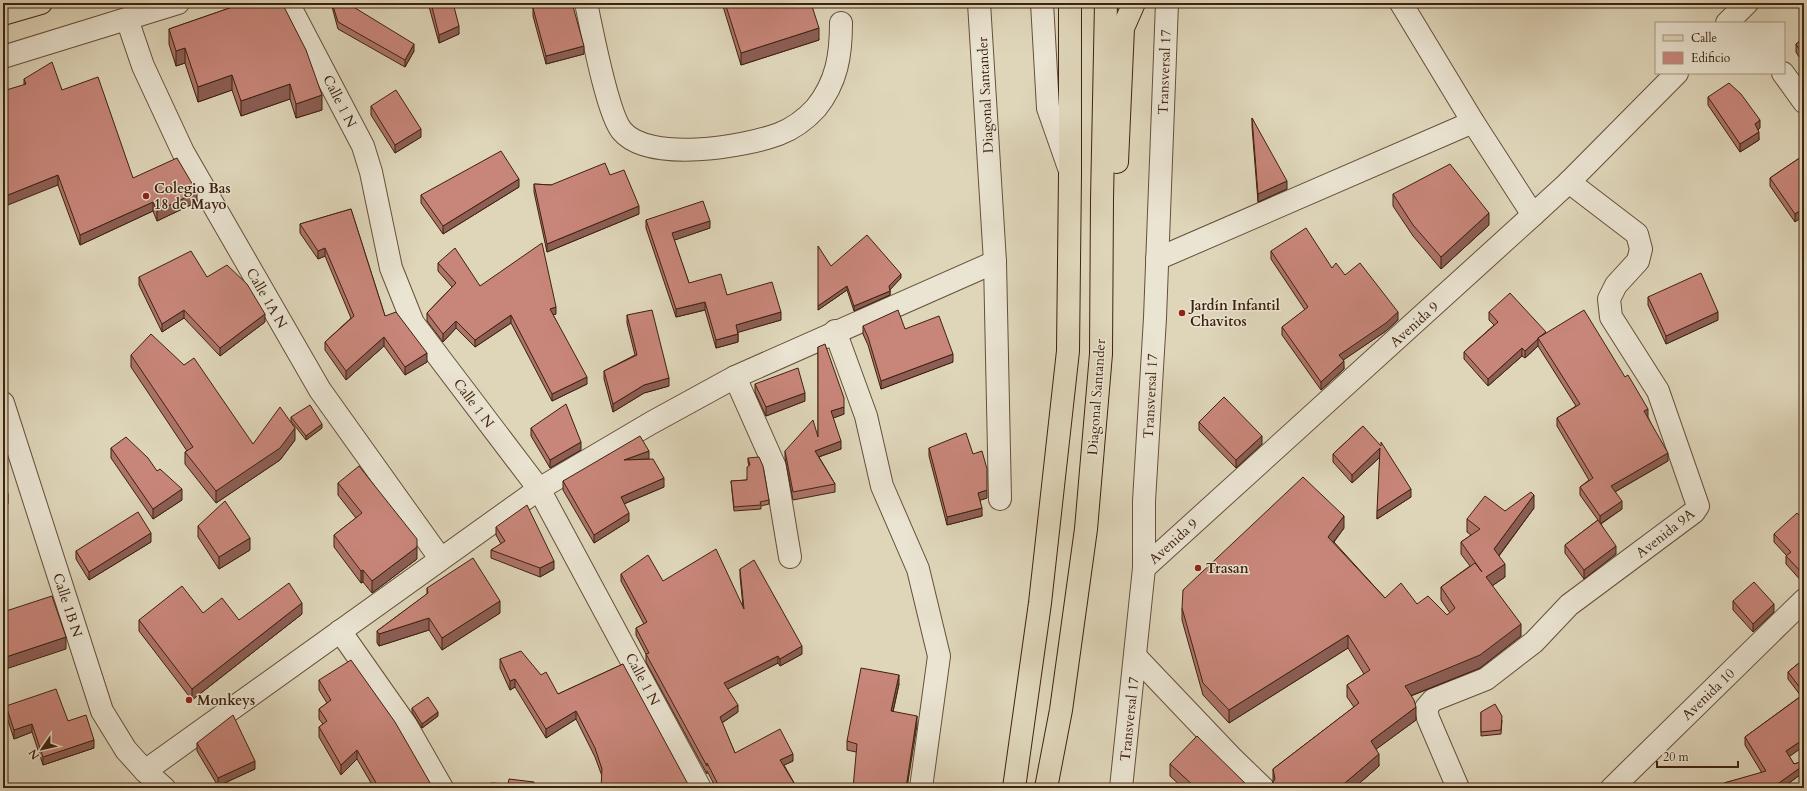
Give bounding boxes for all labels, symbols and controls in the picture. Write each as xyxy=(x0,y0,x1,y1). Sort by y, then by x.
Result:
legend xyxy=(1655,22,1785,74)
street label: Transversal 17 xyxy=(1154,29,1175,115)
text: Calle xyxy=(1691,30,1717,46)
street label: Diagonal Santander xyxy=(973,35,998,154)
text: Edificio xyxy=(1691,50,1731,66)
street label: Calle 1 N xyxy=(318,72,361,131)
place label: Colegio Bas 18 de Mayo xyxy=(154,179,231,214)
marker: Colegio Bas 18 de Mayo xyxy=(141,191,151,201)
street label: Calle 1A N xyxy=(242,265,292,332)
place label: Jardín Infantil Chavitos xyxy=(1188,296,1280,331)
street label: Avenida 9 xyxy=(1386,297,1443,351)
marker: Jardín Infantil Chavitos xyxy=(1177,308,1187,318)
street label: Diagonal Santander xyxy=(1083,337,1110,456)
street label: Transversal 17 xyxy=(1139,353,1162,439)
street label: Calle 1 N xyxy=(449,375,498,432)
street label: Avenida 9A xyxy=(1632,504,1699,562)
street label: Avenida 9 xyxy=(1145,514,1202,568)
place label: Trasan xyxy=(1206,559,1249,578)
marker: Trasan xyxy=(1193,563,1203,573)
street label: Calle 1B N xyxy=(48,571,87,640)
street label: Calle 1 N xyxy=(621,650,664,709)
street label: Avenida 10 xyxy=(1678,664,1739,724)
street label: Transversal 17 xyxy=(1116,676,1143,762)
place label: Monkeys xyxy=(197,691,255,710)
marker: Monkeys xyxy=(184,695,194,705)
north arrow xyxy=(22,729,62,769)
scale bar xyxy=(1657,743,1738,769)
text: N xyxy=(25,746,43,762)
text: 20 m xyxy=(1663,749,1690,765)

